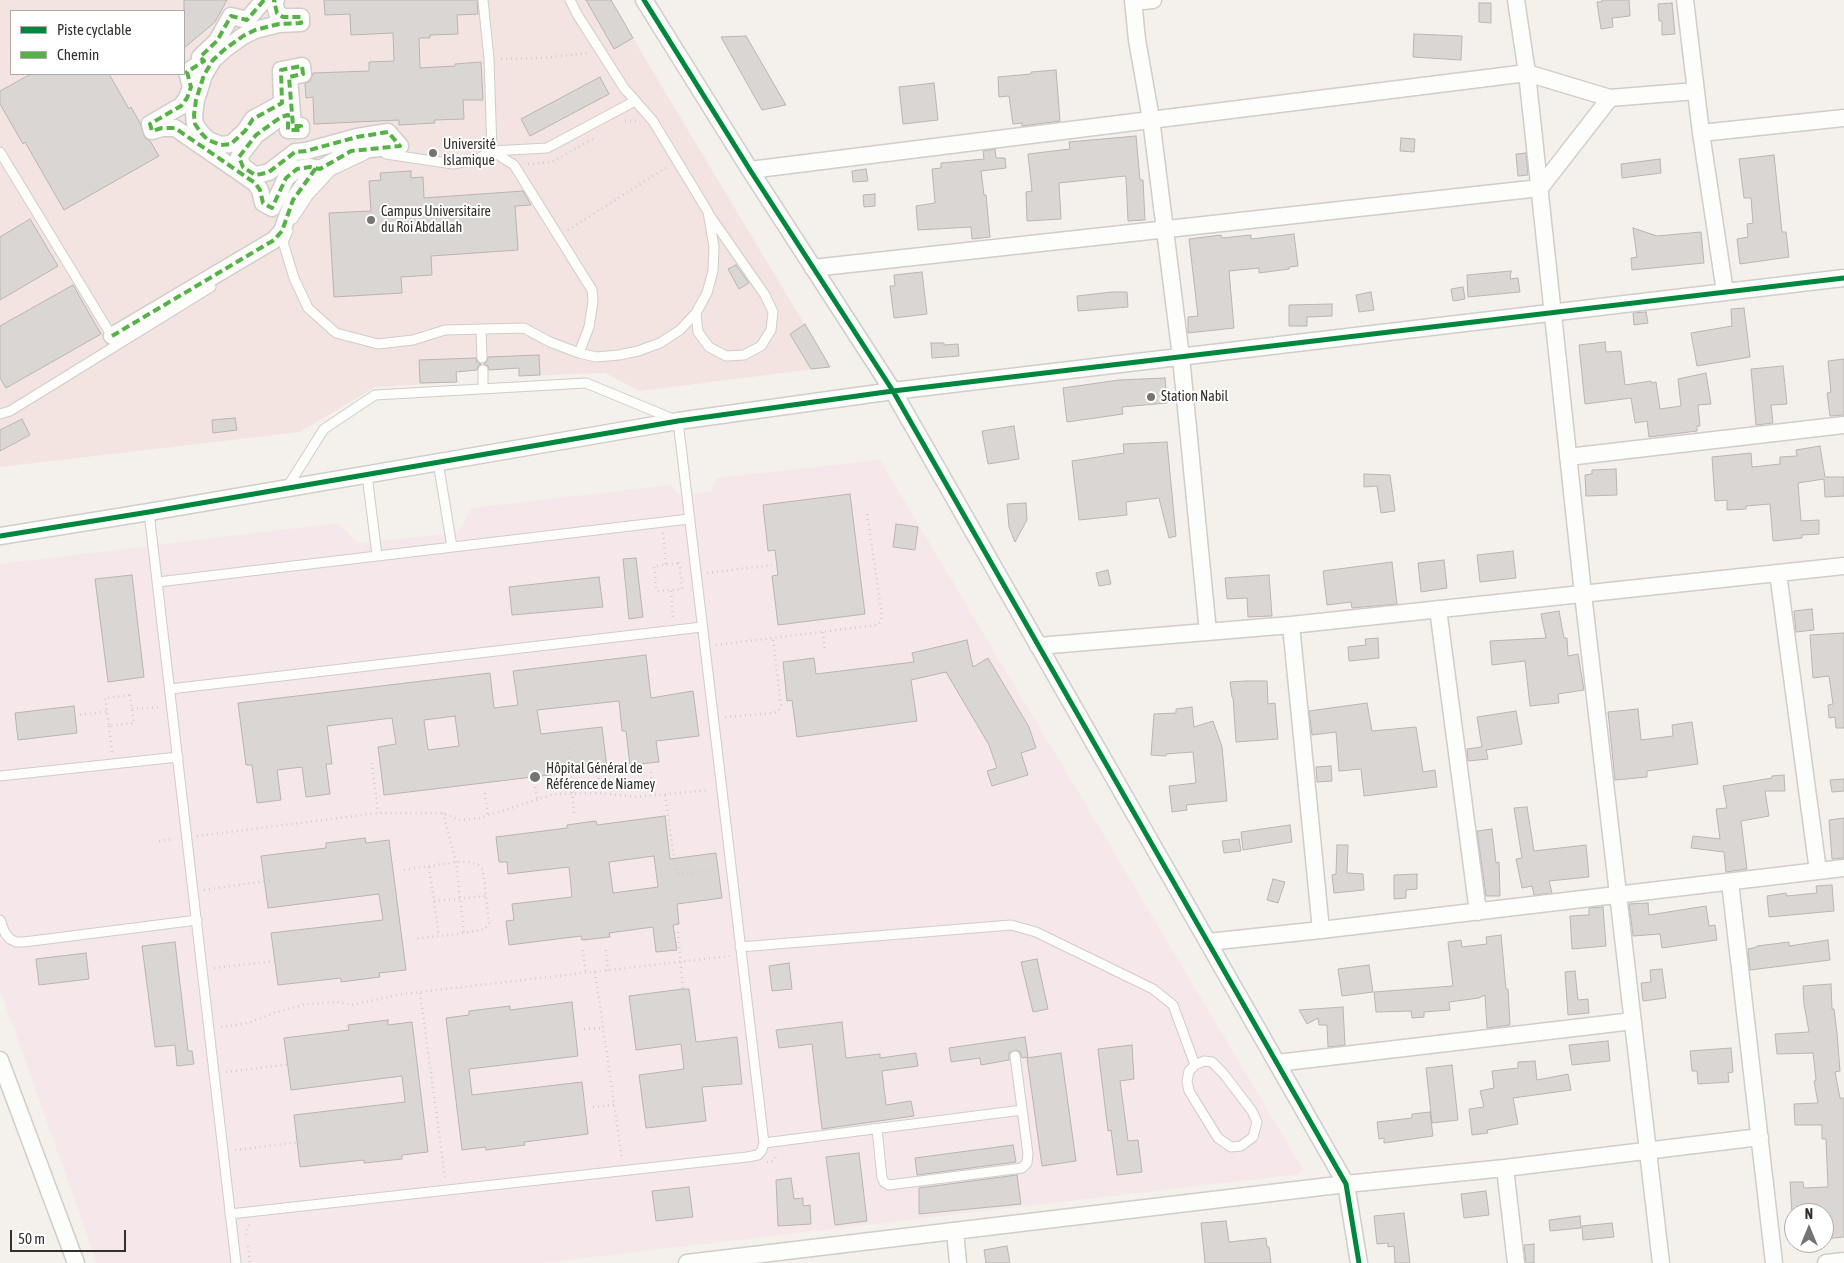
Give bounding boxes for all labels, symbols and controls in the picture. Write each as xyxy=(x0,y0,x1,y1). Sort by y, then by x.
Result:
legend xyxy=(10,10,185,75)
text: Piste cyclable xyxy=(57,21,132,38)
text: Chemin xyxy=(57,46,99,63)
place label: Université Islamique xyxy=(443,137,496,170)
marker: Université Islamique xyxy=(427,147,439,159)
place label: Campus Universitaire du Roi Abdallah xyxy=(381,204,491,236)
marker: Campus Universitaire du Roi Abdallah xyxy=(365,214,377,226)
place label: Station Nabil xyxy=(1161,389,1228,405)
marker: Station Nabil xyxy=(1145,391,1157,403)
place label: Hôpital Général de Référence de Niamey xyxy=(546,761,655,794)
marker: Hôpital Général de Référence de Niamey xyxy=(528,770,542,784)
north arrow xyxy=(1784,1203,1834,1253)
text: N xyxy=(1805,1206,1813,1222)
scale bar xyxy=(12,1220,129,1252)
text: 50 m xyxy=(18,1230,45,1247)

